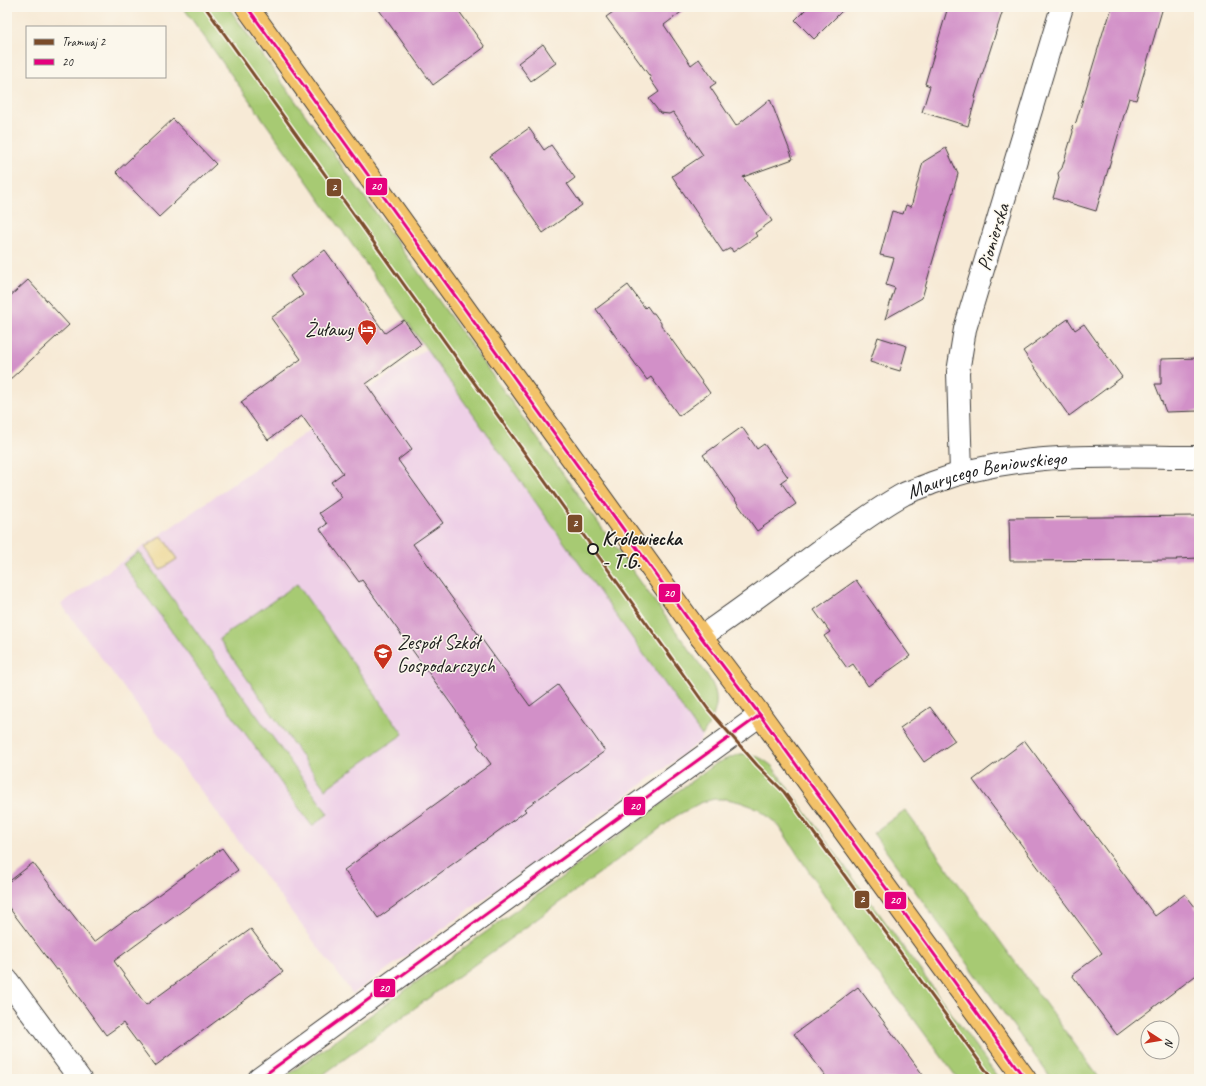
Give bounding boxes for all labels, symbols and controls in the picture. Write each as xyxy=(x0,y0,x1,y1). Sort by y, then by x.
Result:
legend xyxy=(26,26,166,78)
text: Tramwaj 2 xyxy=(62,34,107,50)
text: 20 xyxy=(62,54,74,70)
line badge: 20 xyxy=(365,177,388,196)
line badge: 2 xyxy=(326,178,342,197)
text: 20 xyxy=(371,179,382,193)
text: 2 xyxy=(332,180,338,194)
street label: Pionierska xyxy=(971,199,1016,274)
place label: Żuławy xyxy=(305,317,354,342)
hotel icon: Żuławy xyxy=(356,318,378,346)
street label: Maurycego Beniowskiego xyxy=(903,445,1068,504)
line badge: 2 xyxy=(567,514,583,533)
text: 2 xyxy=(573,516,579,530)
place label: Królewiecka - T.G. xyxy=(602,526,684,574)
marker: Królewiecka - T.G. xyxy=(587,543,599,555)
line badge: 20 xyxy=(658,583,681,603)
text: 20 xyxy=(664,586,675,600)
place label: Zespół Szkół Gospodarczych xyxy=(397,630,496,678)
school or university icon: Zespół Szkół Gospodarczych xyxy=(372,642,394,670)
line badge: 20 xyxy=(623,796,646,816)
text: 20 xyxy=(630,799,641,813)
line badge: 2 xyxy=(854,890,870,909)
line badge: 20 xyxy=(884,891,907,910)
text: 2 xyxy=(860,892,866,906)
text: 20 xyxy=(890,893,901,907)
line badge: 20 xyxy=(373,978,396,998)
text: 20 xyxy=(379,981,390,995)
north arrow xyxy=(1140,1020,1180,1060)
text: N xyxy=(1162,1037,1177,1049)

